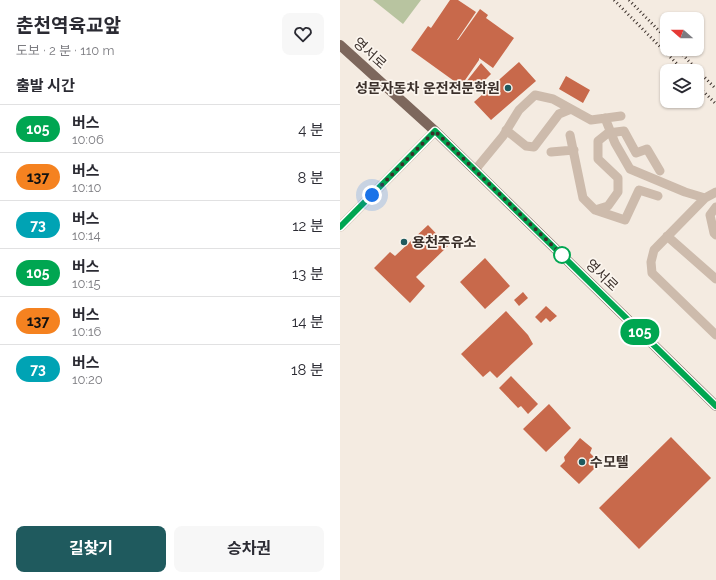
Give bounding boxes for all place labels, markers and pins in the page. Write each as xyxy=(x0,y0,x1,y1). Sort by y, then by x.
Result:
place label: 성문자동차 운전전문학원 xyxy=(355,80,500,96)
marker: 성문자동차 운전전문학원 xyxy=(503,83,513,93)
place label: 용천주유소 xyxy=(412,234,477,250)
marker: 용천주유소 xyxy=(399,237,409,247)
unlabelled marker xyxy=(553,246,571,264)
place label: 수모텔 xyxy=(590,454,629,470)
marker: 수모텔 xyxy=(577,457,587,467)

